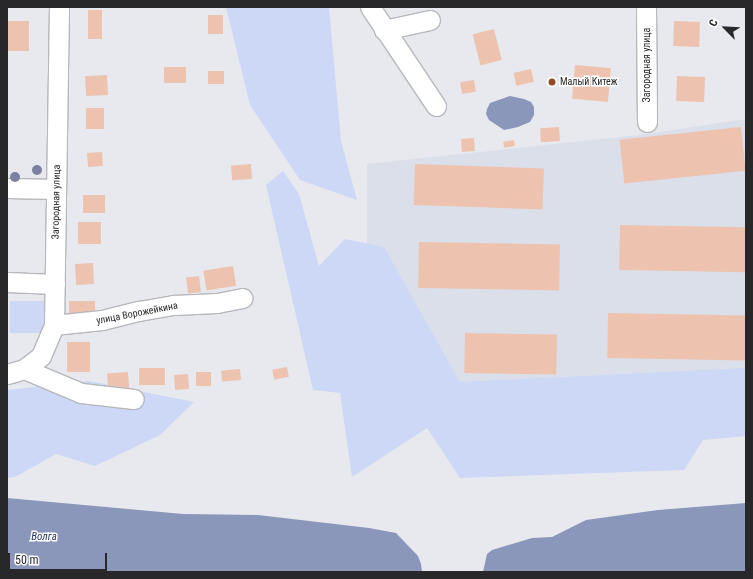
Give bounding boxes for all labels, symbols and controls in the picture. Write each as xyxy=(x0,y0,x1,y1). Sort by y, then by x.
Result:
north arrow xyxy=(705,8,745,48)
text: С xyxy=(706,17,721,28)
street label: Загородная улица xyxy=(641,28,653,102)
place label: Малый Китеж xyxy=(560,76,617,88)
marker: Малый Китеж xyxy=(547,77,557,87)
street label: Загородная улица xyxy=(49,165,63,239)
street label: улица Ворожейкина xyxy=(95,299,179,327)
water label: Волга xyxy=(31,530,57,544)
scale bar xyxy=(10,545,109,571)
text: 50 m xyxy=(15,553,39,567)

